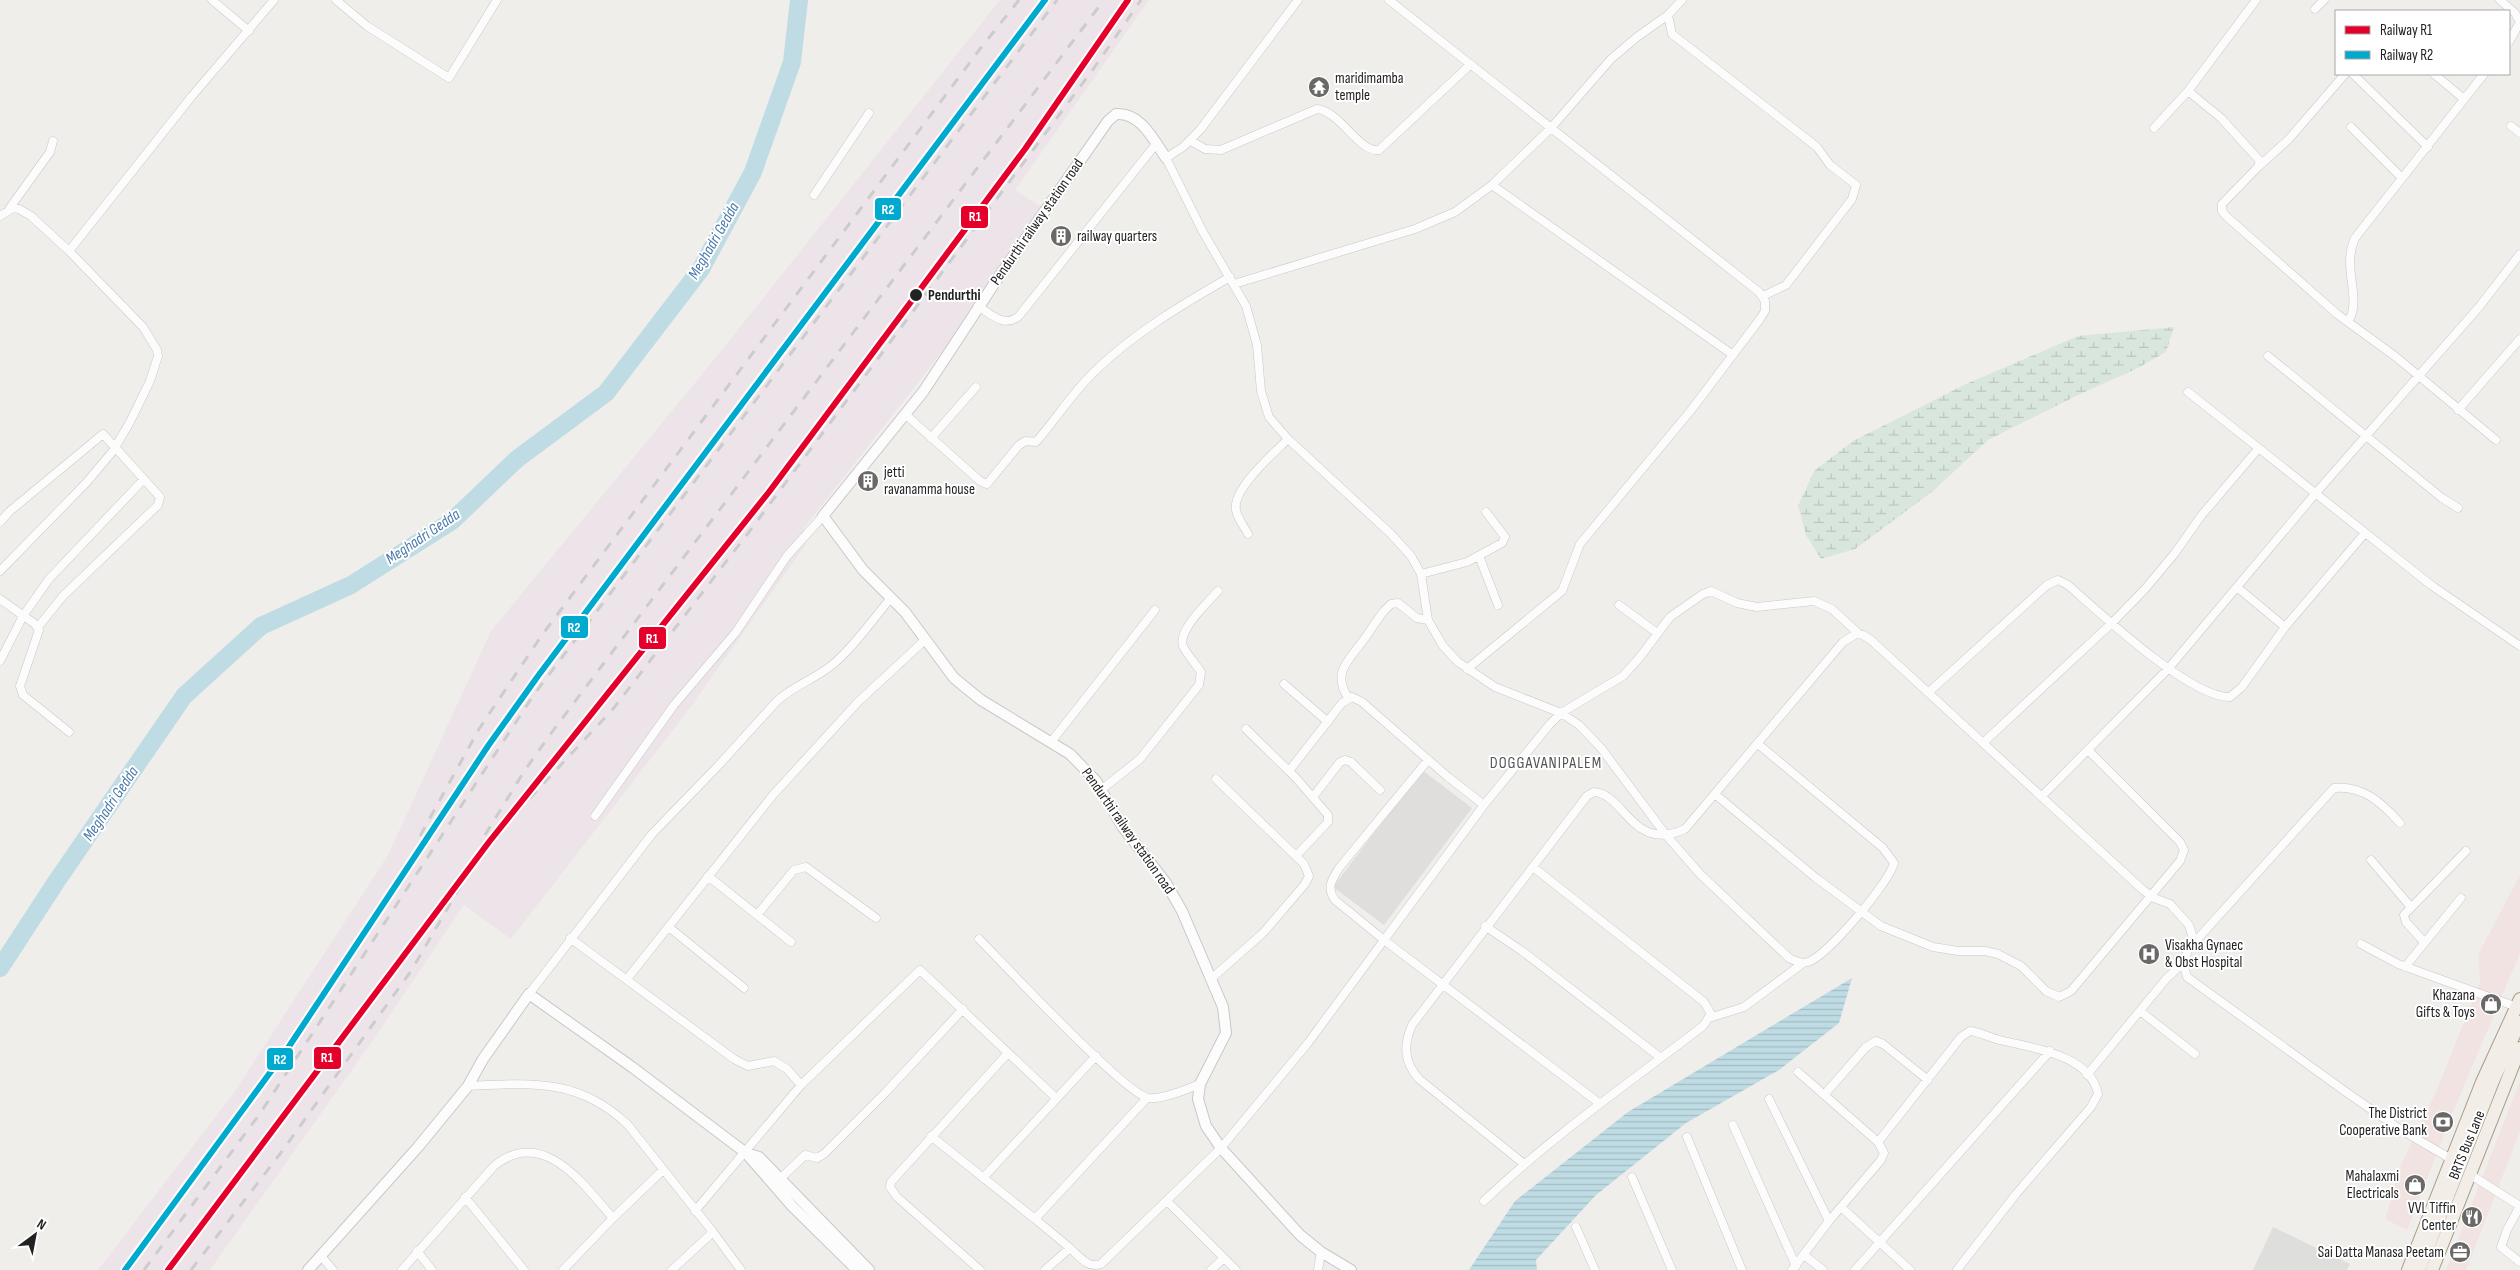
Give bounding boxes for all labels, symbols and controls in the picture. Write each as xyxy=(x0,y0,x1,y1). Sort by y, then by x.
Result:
legend xyxy=(2335,10,2510,75)
text: Railway R1 xyxy=(2380,21,2433,40)
text: Railway R2 xyxy=(2380,46,2433,65)
place label: maridimamba temple xyxy=(1335,69,1404,105)
temple icon: maridimamba temple xyxy=(1307,75,1331,99)
street label: Pendurthi railway station road xyxy=(986,155,1088,289)
line badge: R2 xyxy=(874,197,902,221)
water label: Meghadri Gedda xyxy=(684,199,744,283)
text: R2 xyxy=(881,201,895,218)
line badge: R1 xyxy=(960,205,989,229)
text: R1 xyxy=(969,208,982,225)
building icon: railway quarters xyxy=(1049,224,1073,248)
place label: railway quarters xyxy=(1077,227,1157,246)
place label: Pendurthi xyxy=(928,286,981,305)
marker: Pendurthi xyxy=(908,287,924,303)
place label: jetti ravanamma house xyxy=(883,463,975,499)
building icon: jetti ravanamma house xyxy=(856,469,880,493)
water label: Meghadri Gedda xyxy=(382,505,464,569)
line badge: R2 xyxy=(560,615,589,639)
text: R2 xyxy=(567,619,581,636)
line badge: R1 xyxy=(638,626,667,650)
text: R1 xyxy=(646,630,659,647)
district label: DOGGAVANIPALEM xyxy=(1490,754,1602,773)
water label: Meghadri Gedda xyxy=(79,763,143,845)
street label: Pendurthi railway station road xyxy=(1077,764,1179,898)
place label: Visakha Gynaec & Obst Hospital xyxy=(2165,936,2243,972)
hospital icon: Visakha Gynaec & Obst Hospital xyxy=(2137,942,2161,966)
place label: Khazana Gifts & Toys xyxy=(2416,986,2475,1022)
shop icon: Khazana Gifts & Toys xyxy=(2479,992,2503,1016)
line badge: R1 xyxy=(313,1046,342,1070)
line badge: R2 xyxy=(266,1047,294,1071)
text: R1 xyxy=(321,1049,334,1066)
text: R2 xyxy=(273,1051,287,1068)
place label: The District Cooperative Bank xyxy=(2339,1104,2427,1140)
street label: BRTS Bus Lane xyxy=(2445,1108,2489,1182)
bank icon: The District Cooperative Bank xyxy=(2431,1110,2455,1134)
place label: Mahalaxmi Electricals xyxy=(2346,1167,2399,1203)
shop icon: Mahalaxmi Electricals xyxy=(2403,1173,2427,1197)
place label: VVL Tiffin Center xyxy=(2408,1199,2457,1235)
restaurant icon: VVL Tiffin Center xyxy=(2460,1205,2484,1229)
north arrow xyxy=(10,1210,60,1260)
text: N xyxy=(34,1215,49,1234)
office icon: Sai Datta Manasa Peetam xyxy=(2448,1240,2472,1264)
place label: Sai Datta Manasa Peetam xyxy=(2318,1243,2444,1262)

